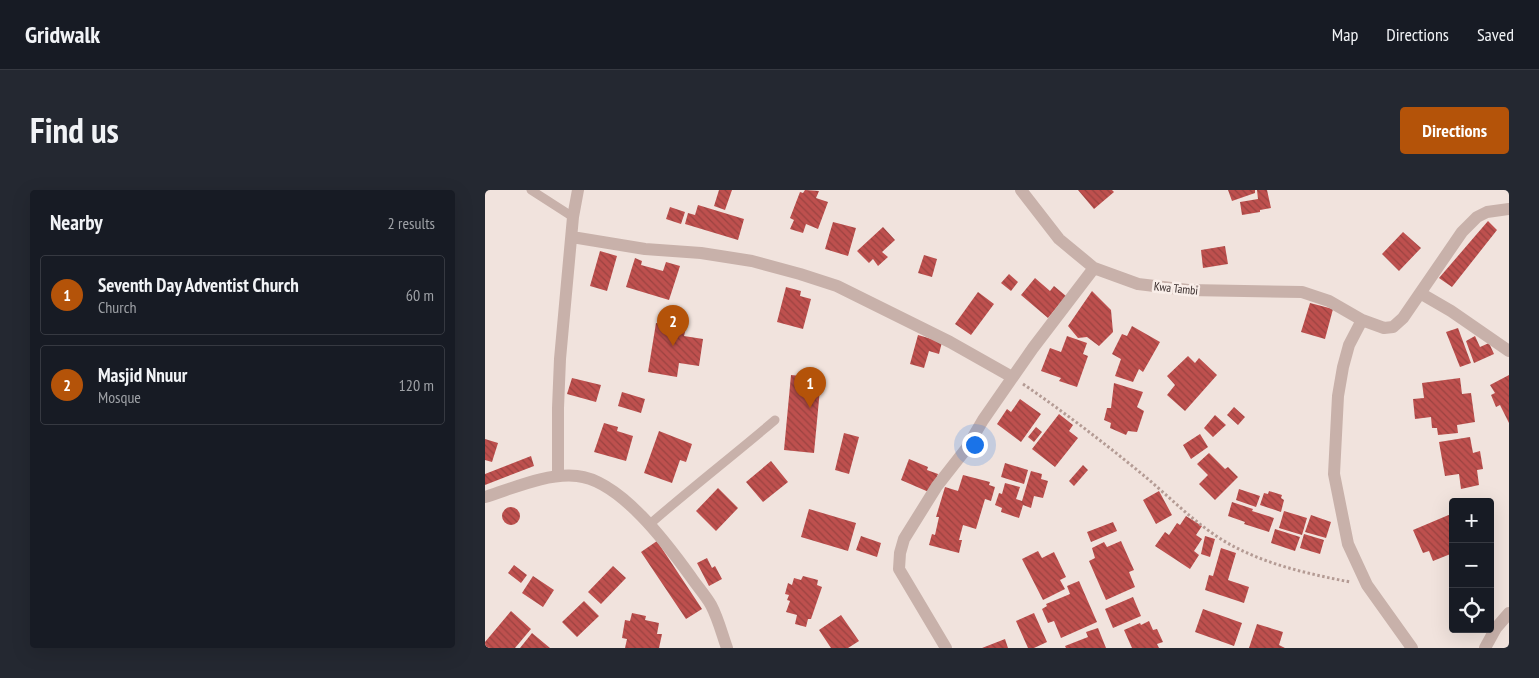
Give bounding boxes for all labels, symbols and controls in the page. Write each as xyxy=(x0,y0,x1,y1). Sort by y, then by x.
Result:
text: Gridwalk xyxy=(25,19,100,50)
text: Map xyxy=(1332,23,1358,46)
text: Directions xyxy=(1386,23,1449,46)
text: Saved xyxy=(1477,23,1514,46)
text: Find us xyxy=(30,107,119,153)
button: Directions xyxy=(1400,107,1509,154)
text: Nearby xyxy=(50,209,103,236)
text: 2 results xyxy=(388,213,435,233)
text: Seventh Day Adventist Church xyxy=(98,273,299,297)
street label: Kwa Tambi xyxy=(1153,278,1199,298)
text: 1 xyxy=(63,285,71,305)
text: 60 m xyxy=(406,285,434,305)
text: Church xyxy=(98,297,136,317)
pin: 2 xyxy=(657,305,689,346)
text: Masjid Nnuur xyxy=(98,363,187,387)
pin: 1 xyxy=(794,367,826,408)
text: 2 xyxy=(63,375,71,395)
text: 120 m xyxy=(399,375,434,395)
text: Mosque xyxy=(98,387,141,407)
your location xyxy=(962,432,988,458)
map controls xyxy=(1449,498,1494,633)
button: + xyxy=(1449,498,1494,543)
button: − xyxy=(1449,543,1494,588)
button: locate xyxy=(1449,588,1494,633)

